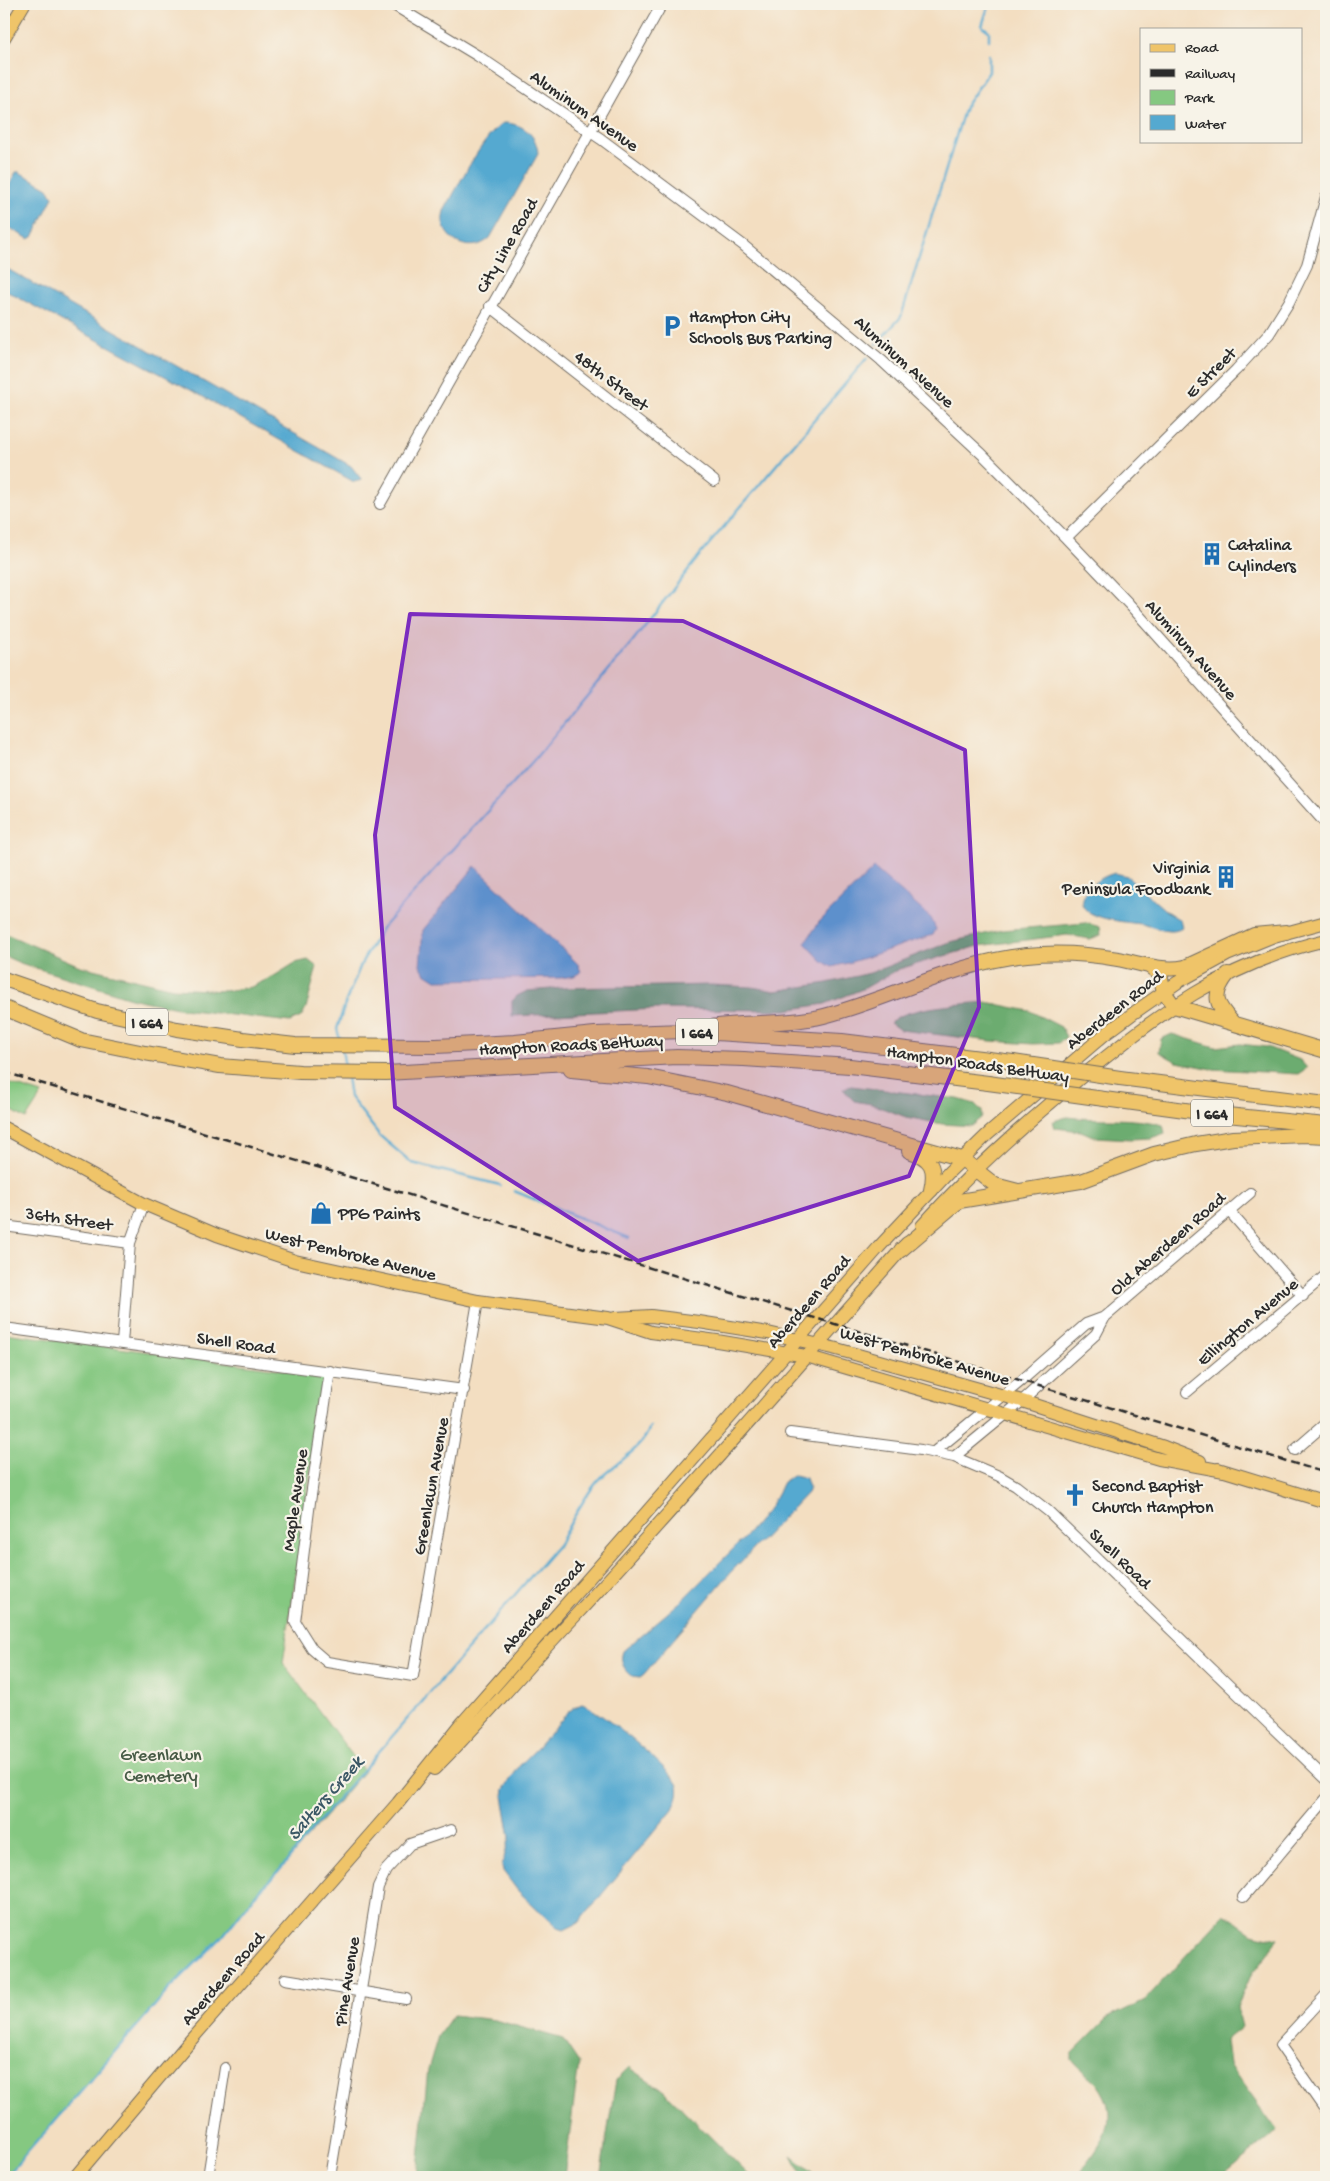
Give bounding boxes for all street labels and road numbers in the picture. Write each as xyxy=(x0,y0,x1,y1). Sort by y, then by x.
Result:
street label: Aluminum Avenue xyxy=(525,67,643,158)
street label: City Line Road xyxy=(473,194,544,297)
street label: Aluminum Avenue xyxy=(849,312,958,414)
street label: E Street xyxy=(1182,343,1243,404)
street label: 48th Street xyxy=(569,347,653,418)
street label: Aluminum Avenue xyxy=(1140,596,1241,706)
street label: Aberdeen Road xyxy=(1063,966,1169,1055)
road number: I 664 xyxy=(126,1009,168,1036)
road number: I 664 xyxy=(676,1019,718,1046)
street label: Hampton Roads Beltway xyxy=(479,1031,664,1062)
street label: Hampton Roads Beltway xyxy=(885,1042,1070,1089)
road number: I 664 xyxy=(1191,1100,1233,1126)
street label: Old Aberdeen Road xyxy=(1106,1188,1232,1301)
street label: 36th Street xyxy=(23,1204,115,1237)
street label: West Pembroke Avenue xyxy=(263,1224,439,1287)
street label: Aberdeen Road xyxy=(764,1250,857,1354)
street label: Ellington Avenue xyxy=(1194,1274,1304,1371)
street label: West Pembroke Avenue xyxy=(837,1323,1012,1392)
street label: Shell Road xyxy=(195,1329,278,1361)
street label: Greenlawn Avenue xyxy=(410,1415,455,1557)
street label: Maple Avenue xyxy=(279,1447,314,1553)
street label: Shell Road xyxy=(1084,1525,1156,1596)
street label: Aberdeen Road xyxy=(498,1555,591,1659)
street label: Aberdeen Road xyxy=(178,1927,271,2031)
street label: Pine Avenue xyxy=(331,1935,366,2029)

